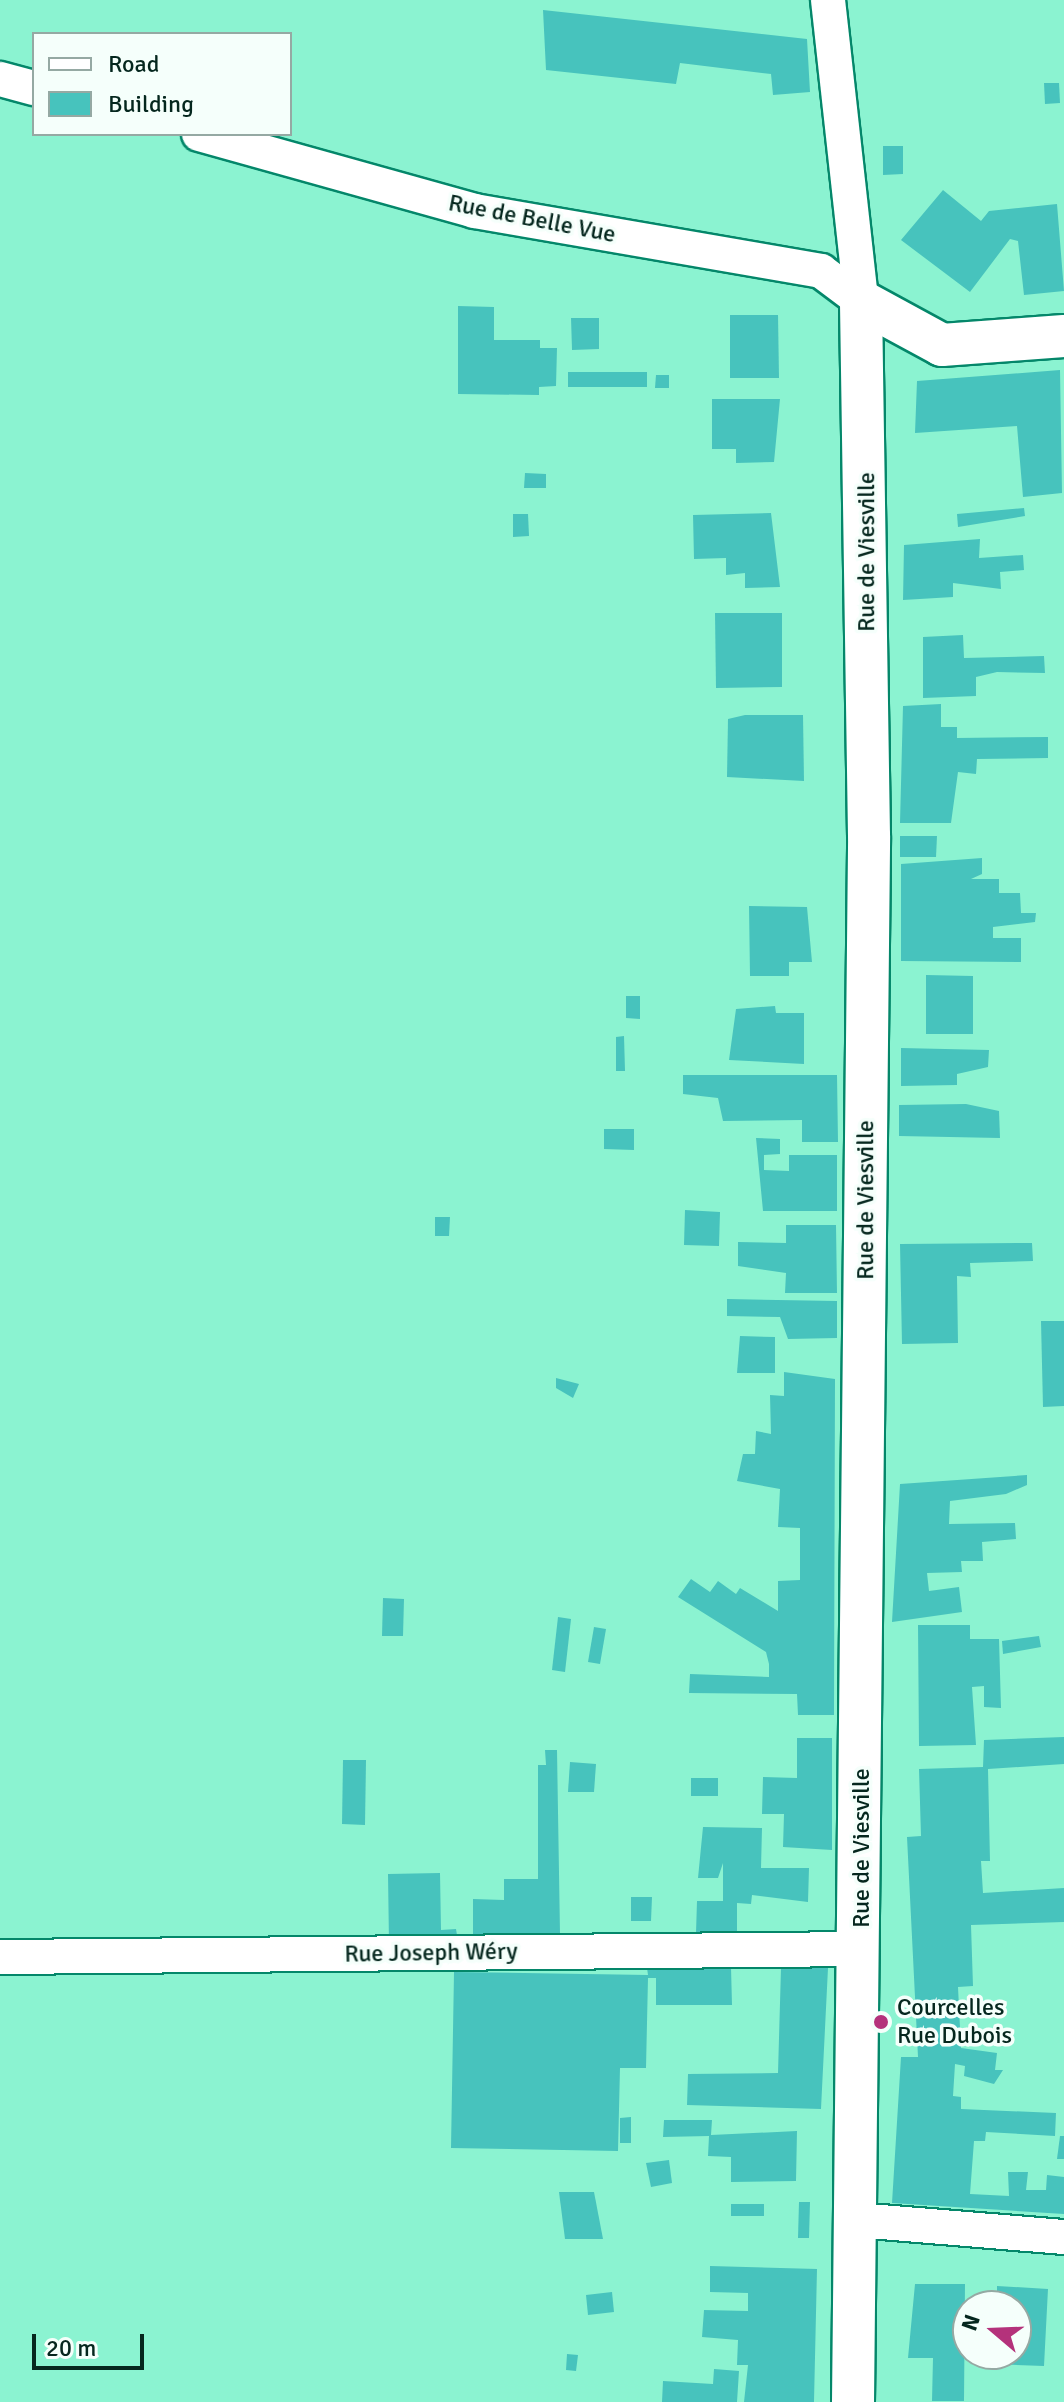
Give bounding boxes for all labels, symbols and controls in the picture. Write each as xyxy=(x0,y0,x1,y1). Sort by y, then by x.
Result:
legend xyxy=(32,32,292,136)
text: Road xyxy=(108,49,159,79)
text: Building xyxy=(108,89,194,119)
street label: Rue de Belle Vue xyxy=(446,189,618,249)
street label: Rue de Viesville xyxy=(853,472,881,632)
street label: Rue de Viesville xyxy=(852,1120,880,1280)
street label: Rue de Viesville xyxy=(848,1768,876,1928)
street label: Rue Joseph Wéry xyxy=(344,1937,518,1969)
place label: Courcelles Rue Dubois xyxy=(897,1994,1012,2050)
marker: Courcelles Rue Dubois xyxy=(872,2013,890,2031)
north arrow xyxy=(952,2290,1032,2370)
text: N xyxy=(955,2311,986,2334)
scale bar xyxy=(36,2318,148,2368)
text: 20 m xyxy=(46,2333,96,2363)

